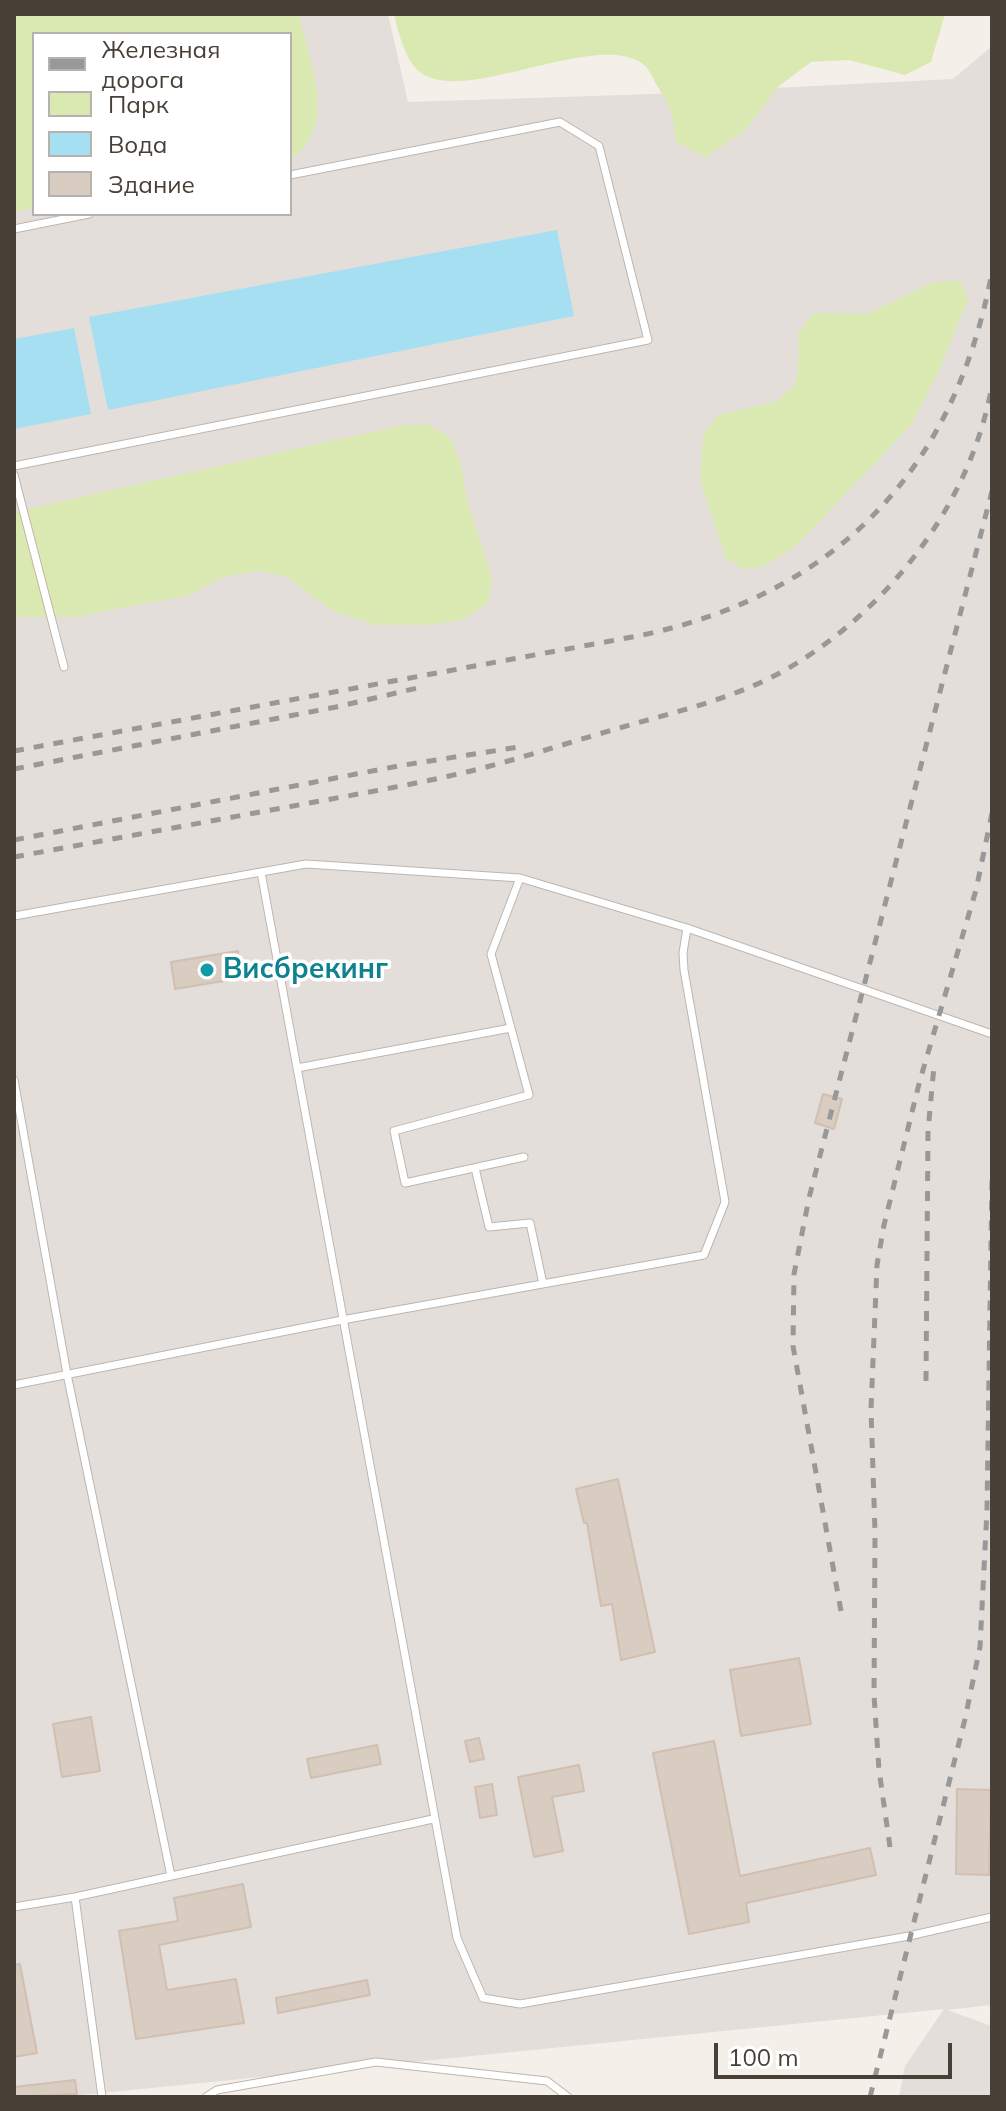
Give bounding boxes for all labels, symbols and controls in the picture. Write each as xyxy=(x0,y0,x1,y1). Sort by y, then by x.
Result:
legend xyxy=(32,32,292,216)
text: Железная дорога xyxy=(102,34,220,94)
text: Парк xyxy=(108,89,169,119)
text: Вода xyxy=(108,129,168,159)
text: Здание xyxy=(108,169,195,199)
place label: Висбрекинг xyxy=(223,953,388,987)
marker: Висбрекинг xyxy=(198,961,216,979)
scale bar xyxy=(718,2027,956,2077)
text: 100 m xyxy=(728,2042,799,2072)

